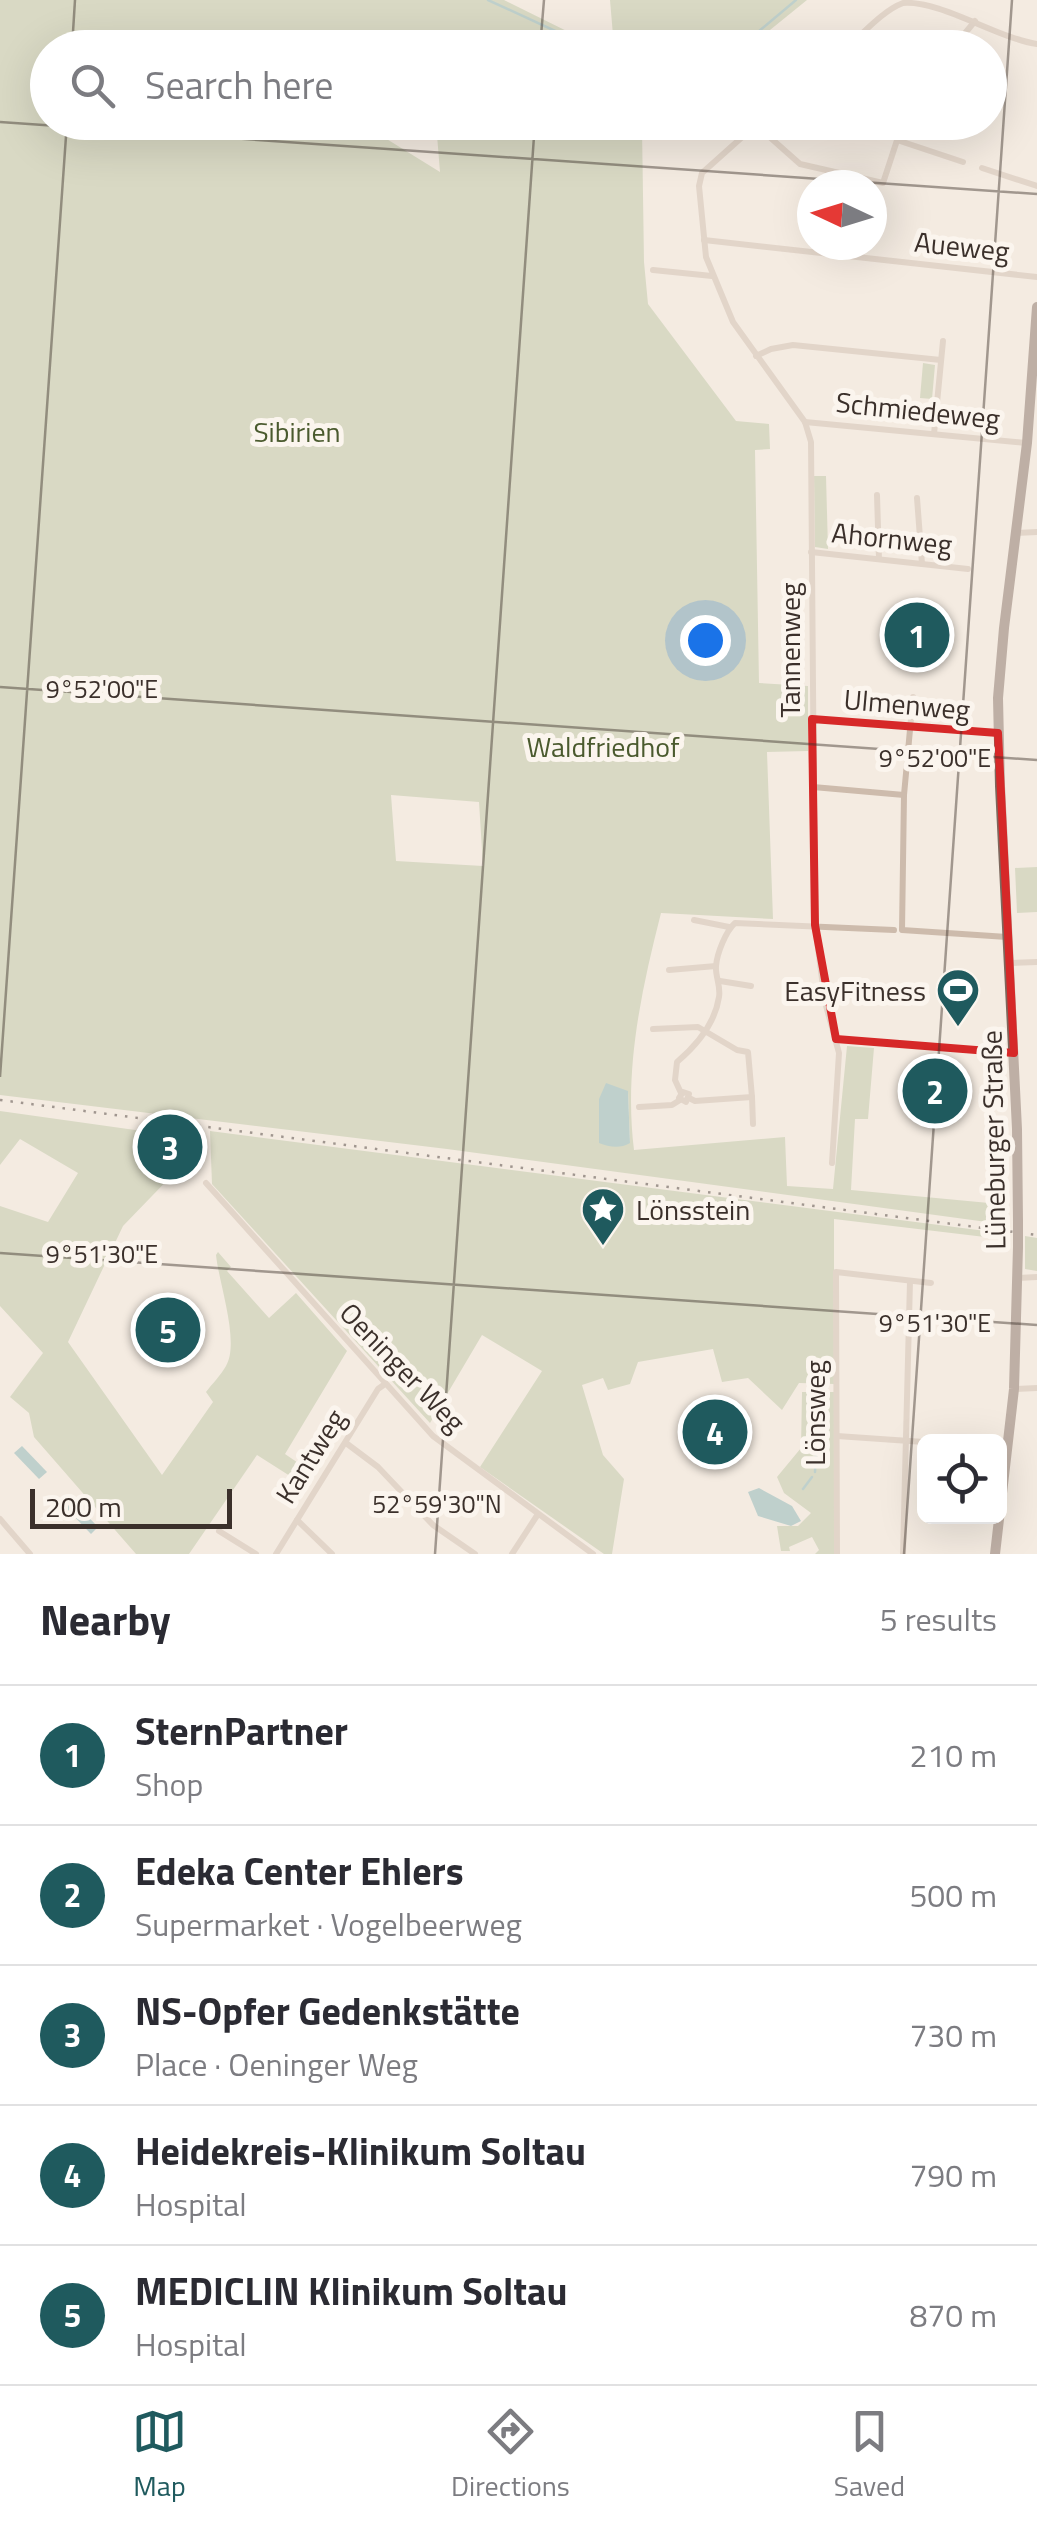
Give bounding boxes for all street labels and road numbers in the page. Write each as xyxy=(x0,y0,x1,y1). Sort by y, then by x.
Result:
street label: Aueweg xyxy=(912,220,1012,272)
street label: Schmiedeweg xyxy=(834,380,1002,440)
street label: Ahornweg xyxy=(830,510,954,566)
street label: Tannenweg xyxy=(768,582,811,718)
street label: Ulmenweg xyxy=(842,677,972,731)
street label: Lüneburger Straße xyxy=(970,1030,1016,1250)
street label: Oeninger Weg xyxy=(330,1292,476,1442)
street label: Lönsweg xyxy=(793,1360,836,1466)
street label: Kantweg xyxy=(264,1400,356,1512)

